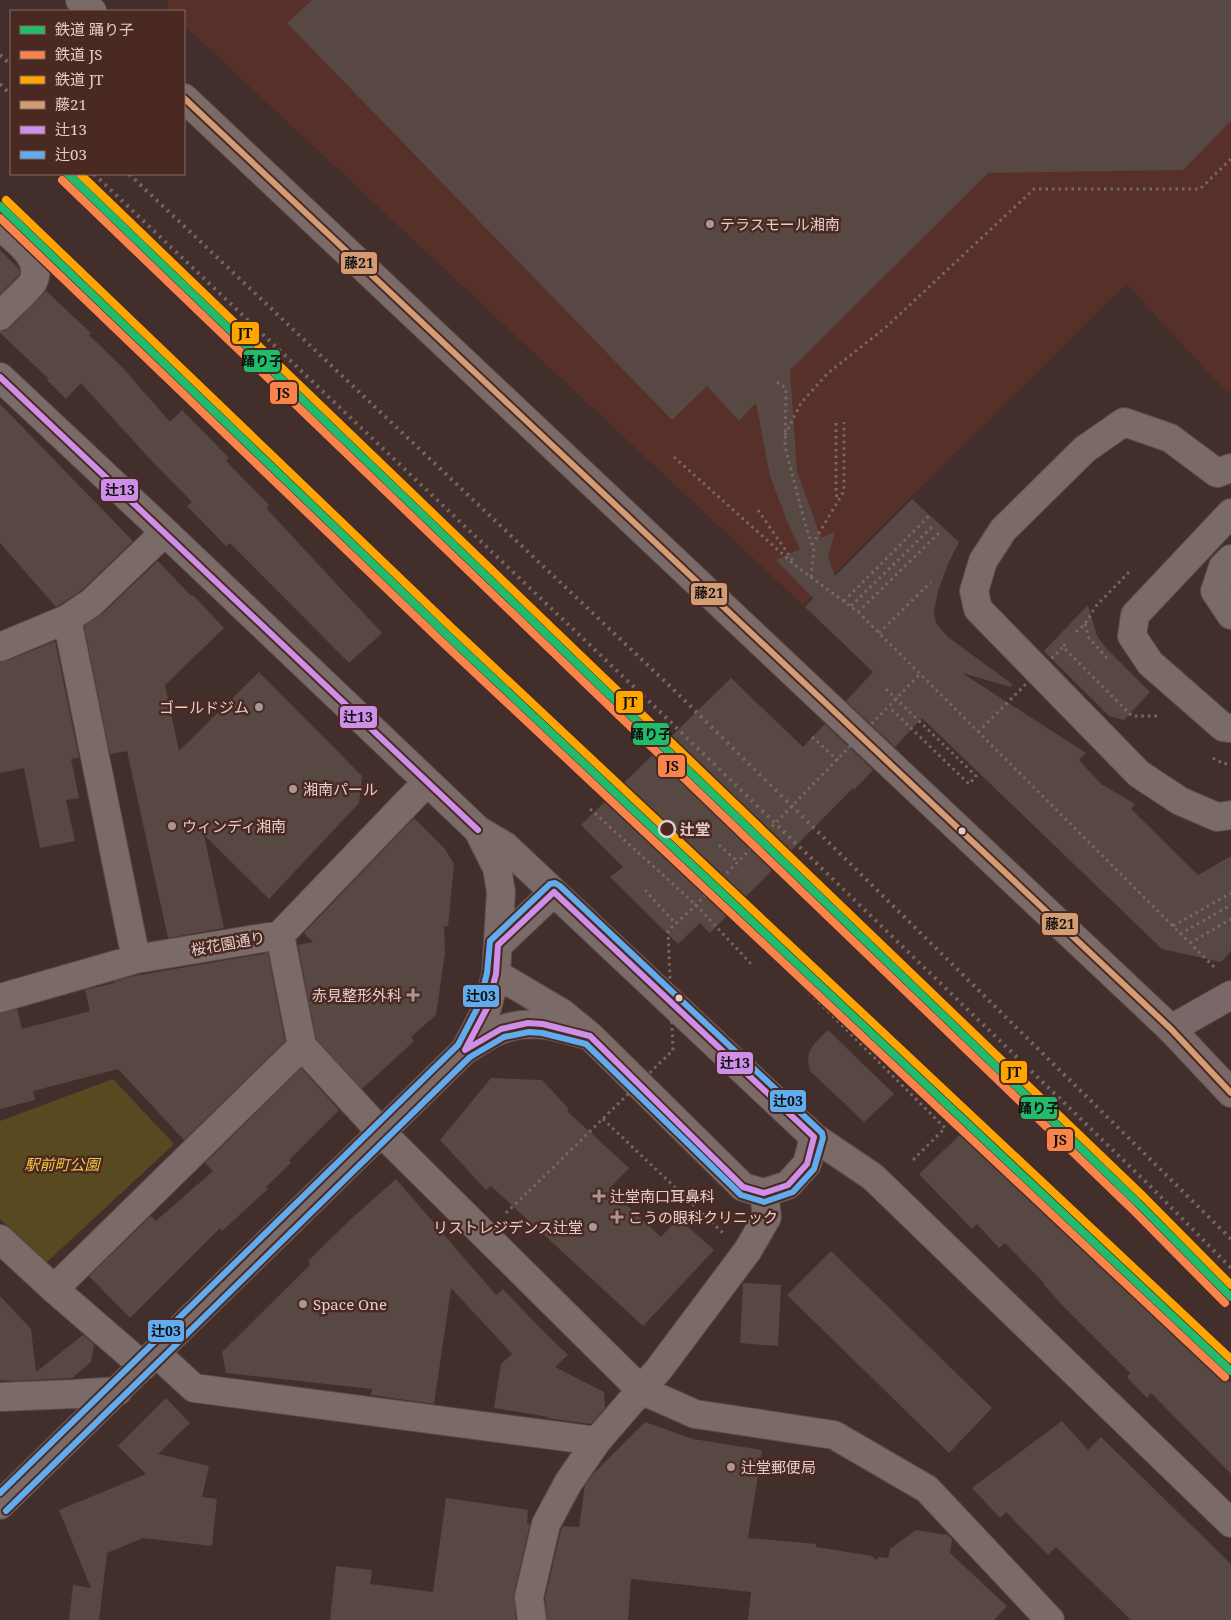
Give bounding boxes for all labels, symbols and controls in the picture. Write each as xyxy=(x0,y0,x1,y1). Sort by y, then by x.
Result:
legend xyxy=(10,10,185,175)
text: 鉄道 踊り子 xyxy=(55,19,134,39)
text: 鉄道 JS xyxy=(55,44,102,64)
text: 鉄道 JT xyxy=(55,69,103,89)
text: 藤21 xyxy=(55,94,87,114)
text: 辻13 xyxy=(55,119,87,139)
text: 辻03 xyxy=(55,144,87,164)
place label: テラスモール湘南 xyxy=(720,214,840,234)
marker: テラスモール湘南 xyxy=(704,218,716,230)
line badge: 藤21 xyxy=(340,251,378,275)
text: 藤21 xyxy=(344,253,374,272)
line badge: JT xyxy=(231,321,260,345)
text: JT xyxy=(237,323,252,342)
line badge: 踊り子 xyxy=(243,349,281,373)
text: 踊り子 xyxy=(241,351,283,370)
line badge: JS xyxy=(269,381,298,405)
text: JS xyxy=(275,383,290,402)
line badge: 辻13 xyxy=(100,478,139,502)
text: 辻13 xyxy=(105,480,135,499)
line badge: 藤21 xyxy=(690,582,728,606)
text: 藤21 xyxy=(694,583,724,602)
line badge: JT xyxy=(615,690,644,714)
text: JT xyxy=(622,692,637,711)
place label: ゴールドジム xyxy=(159,697,249,717)
marker: ゴールドジム xyxy=(253,701,265,713)
line badge: 辻13 xyxy=(339,705,378,729)
text: 辻13 xyxy=(343,707,373,726)
line badge: 踊り子 xyxy=(632,722,670,746)
text: 踊り子 xyxy=(630,724,672,743)
line badge: JS xyxy=(657,754,686,778)
text: JS xyxy=(664,756,679,775)
place label: 湘南パール xyxy=(303,779,378,799)
marker: 湘南パール xyxy=(287,783,299,795)
place label: ウィンディ湘南 xyxy=(182,816,286,836)
place label: 辻堂 xyxy=(680,819,710,839)
marker: ウィンディ湘南 xyxy=(166,820,178,832)
marker: 辻堂 xyxy=(658,820,676,838)
unlabelled marker xyxy=(957,826,967,836)
line badge: 藤21 xyxy=(1041,912,1079,936)
text: 藤21 xyxy=(1045,914,1075,933)
street label: 桜花園通り xyxy=(189,927,267,959)
line badge: 辻03 xyxy=(462,984,500,1008)
place label: 赤見整形外科 xyxy=(312,985,402,1005)
text: 辻03 xyxy=(466,986,496,1005)
marker: 赤見整形外科 xyxy=(406,988,420,1002)
unlabelled marker xyxy=(674,993,684,1003)
line badge: 辻13 xyxy=(716,1051,754,1075)
text: 辻13 xyxy=(720,1053,750,1072)
line badge: JT xyxy=(1000,1060,1028,1084)
text: JT xyxy=(1006,1062,1021,1081)
line badge: 辻03 xyxy=(769,1089,807,1113)
text: 辻03 xyxy=(773,1091,803,1110)
line badge: 踊り子 xyxy=(1020,1096,1058,1120)
text: 踊り子 xyxy=(1018,1098,1060,1117)
line badge: JS xyxy=(1046,1128,1074,1152)
text: JS xyxy=(1052,1130,1067,1149)
park label: 駅前町公園 xyxy=(24,1154,101,1174)
place label: 辻堂南口耳鼻科 xyxy=(610,1186,715,1206)
marker: 辻堂南口耳鼻科 xyxy=(592,1189,606,1203)
place label: こうの眼科クリニック xyxy=(628,1207,778,1227)
marker: こうの眼科クリニック xyxy=(610,1210,624,1224)
place label: リストレジデンス辻堂 xyxy=(433,1217,583,1237)
marker: リストレジデンス辻堂 xyxy=(587,1221,599,1233)
place label: Space One xyxy=(313,1294,387,1314)
marker: Space One xyxy=(297,1298,309,1310)
line badge: 辻03 xyxy=(147,1319,185,1343)
text: 辻03 xyxy=(151,1321,181,1340)
place label: 辻堂郵便局 xyxy=(741,1457,816,1477)
marker: 辻堂郵便局 xyxy=(725,1461,737,1473)

